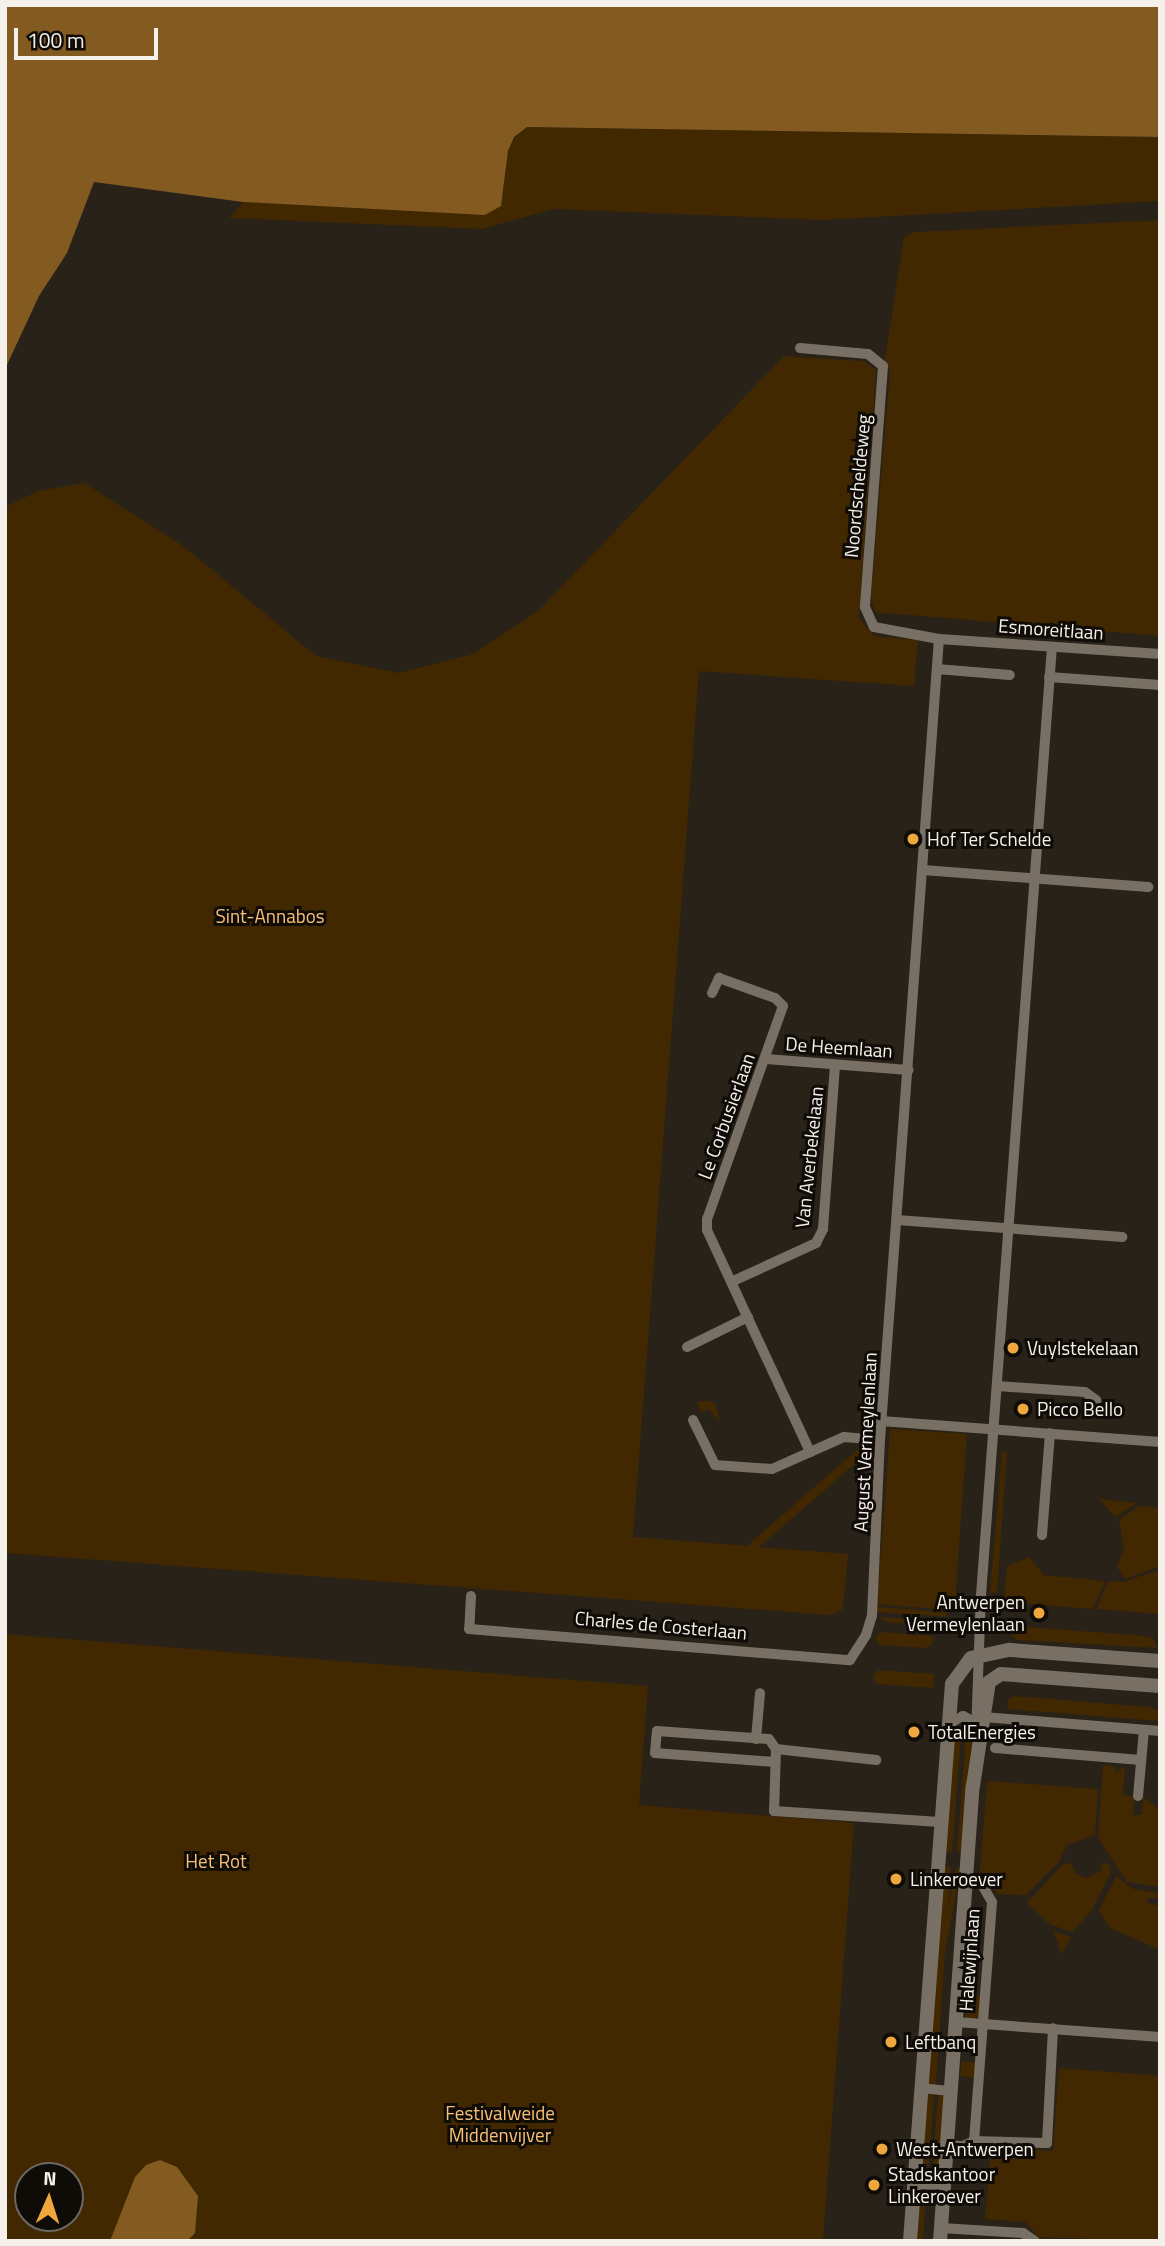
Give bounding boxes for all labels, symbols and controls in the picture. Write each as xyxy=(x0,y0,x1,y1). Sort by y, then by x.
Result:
scale bar xyxy=(18,14,161,58)
text: 100 m xyxy=(27,24,84,56)
street label: Noordscheldeweg xyxy=(839,413,875,559)
street label: Esmoreitlaan xyxy=(997,614,1105,644)
place label: Hof Ter Schelde xyxy=(927,828,1051,850)
marker: Hof Ter Schelde xyxy=(905,831,921,847)
park label: Sint-Annabos xyxy=(215,905,325,927)
street label: De Heemlaan xyxy=(785,1032,893,1062)
street label: Le Corbusierlaan xyxy=(693,1050,759,1182)
street label: Van Averbekelaan xyxy=(790,1085,828,1229)
place label: Vuylstekelaan xyxy=(1027,1337,1138,1359)
marker: Vuylstekelaan xyxy=(1005,1340,1021,1356)
street label: August Vermeylenlaan xyxy=(849,1352,881,1532)
place label: Picco Bello xyxy=(1037,1398,1123,1420)
marker: Picco Bello xyxy=(1015,1401,1031,1417)
place label: Antwerpen Vermeylenlaan xyxy=(906,1591,1025,1635)
marker: Antwerpen Vermeylenlaan xyxy=(1031,1605,1047,1621)
street label: Charles de Costerlaan xyxy=(574,1606,748,1644)
place label: TotalEnergies xyxy=(928,1721,1036,1743)
marker: TotalEnergies xyxy=(906,1724,922,1740)
park label: Het Rot xyxy=(185,1850,247,1872)
place label: Linkeroever xyxy=(910,1868,1003,1890)
marker: Linkeroever xyxy=(888,1871,904,1887)
street label: Halewijnlaan xyxy=(954,1908,984,2012)
place label: Leftbanq xyxy=(905,2031,976,2053)
marker: Leftbanq xyxy=(883,2034,899,2050)
park label: Festivalweide Middenvijver xyxy=(445,2102,555,2146)
place label: West-Antwerpen xyxy=(896,2138,1034,2160)
marker: West-Antwerpen xyxy=(874,2141,890,2157)
north arrow xyxy=(14,2162,84,2232)
text: N xyxy=(43,2163,57,2192)
place label: Stadskantoor Linkeroever xyxy=(888,2163,995,2207)
marker: Stadskantoor Linkeroever xyxy=(866,2177,882,2193)

